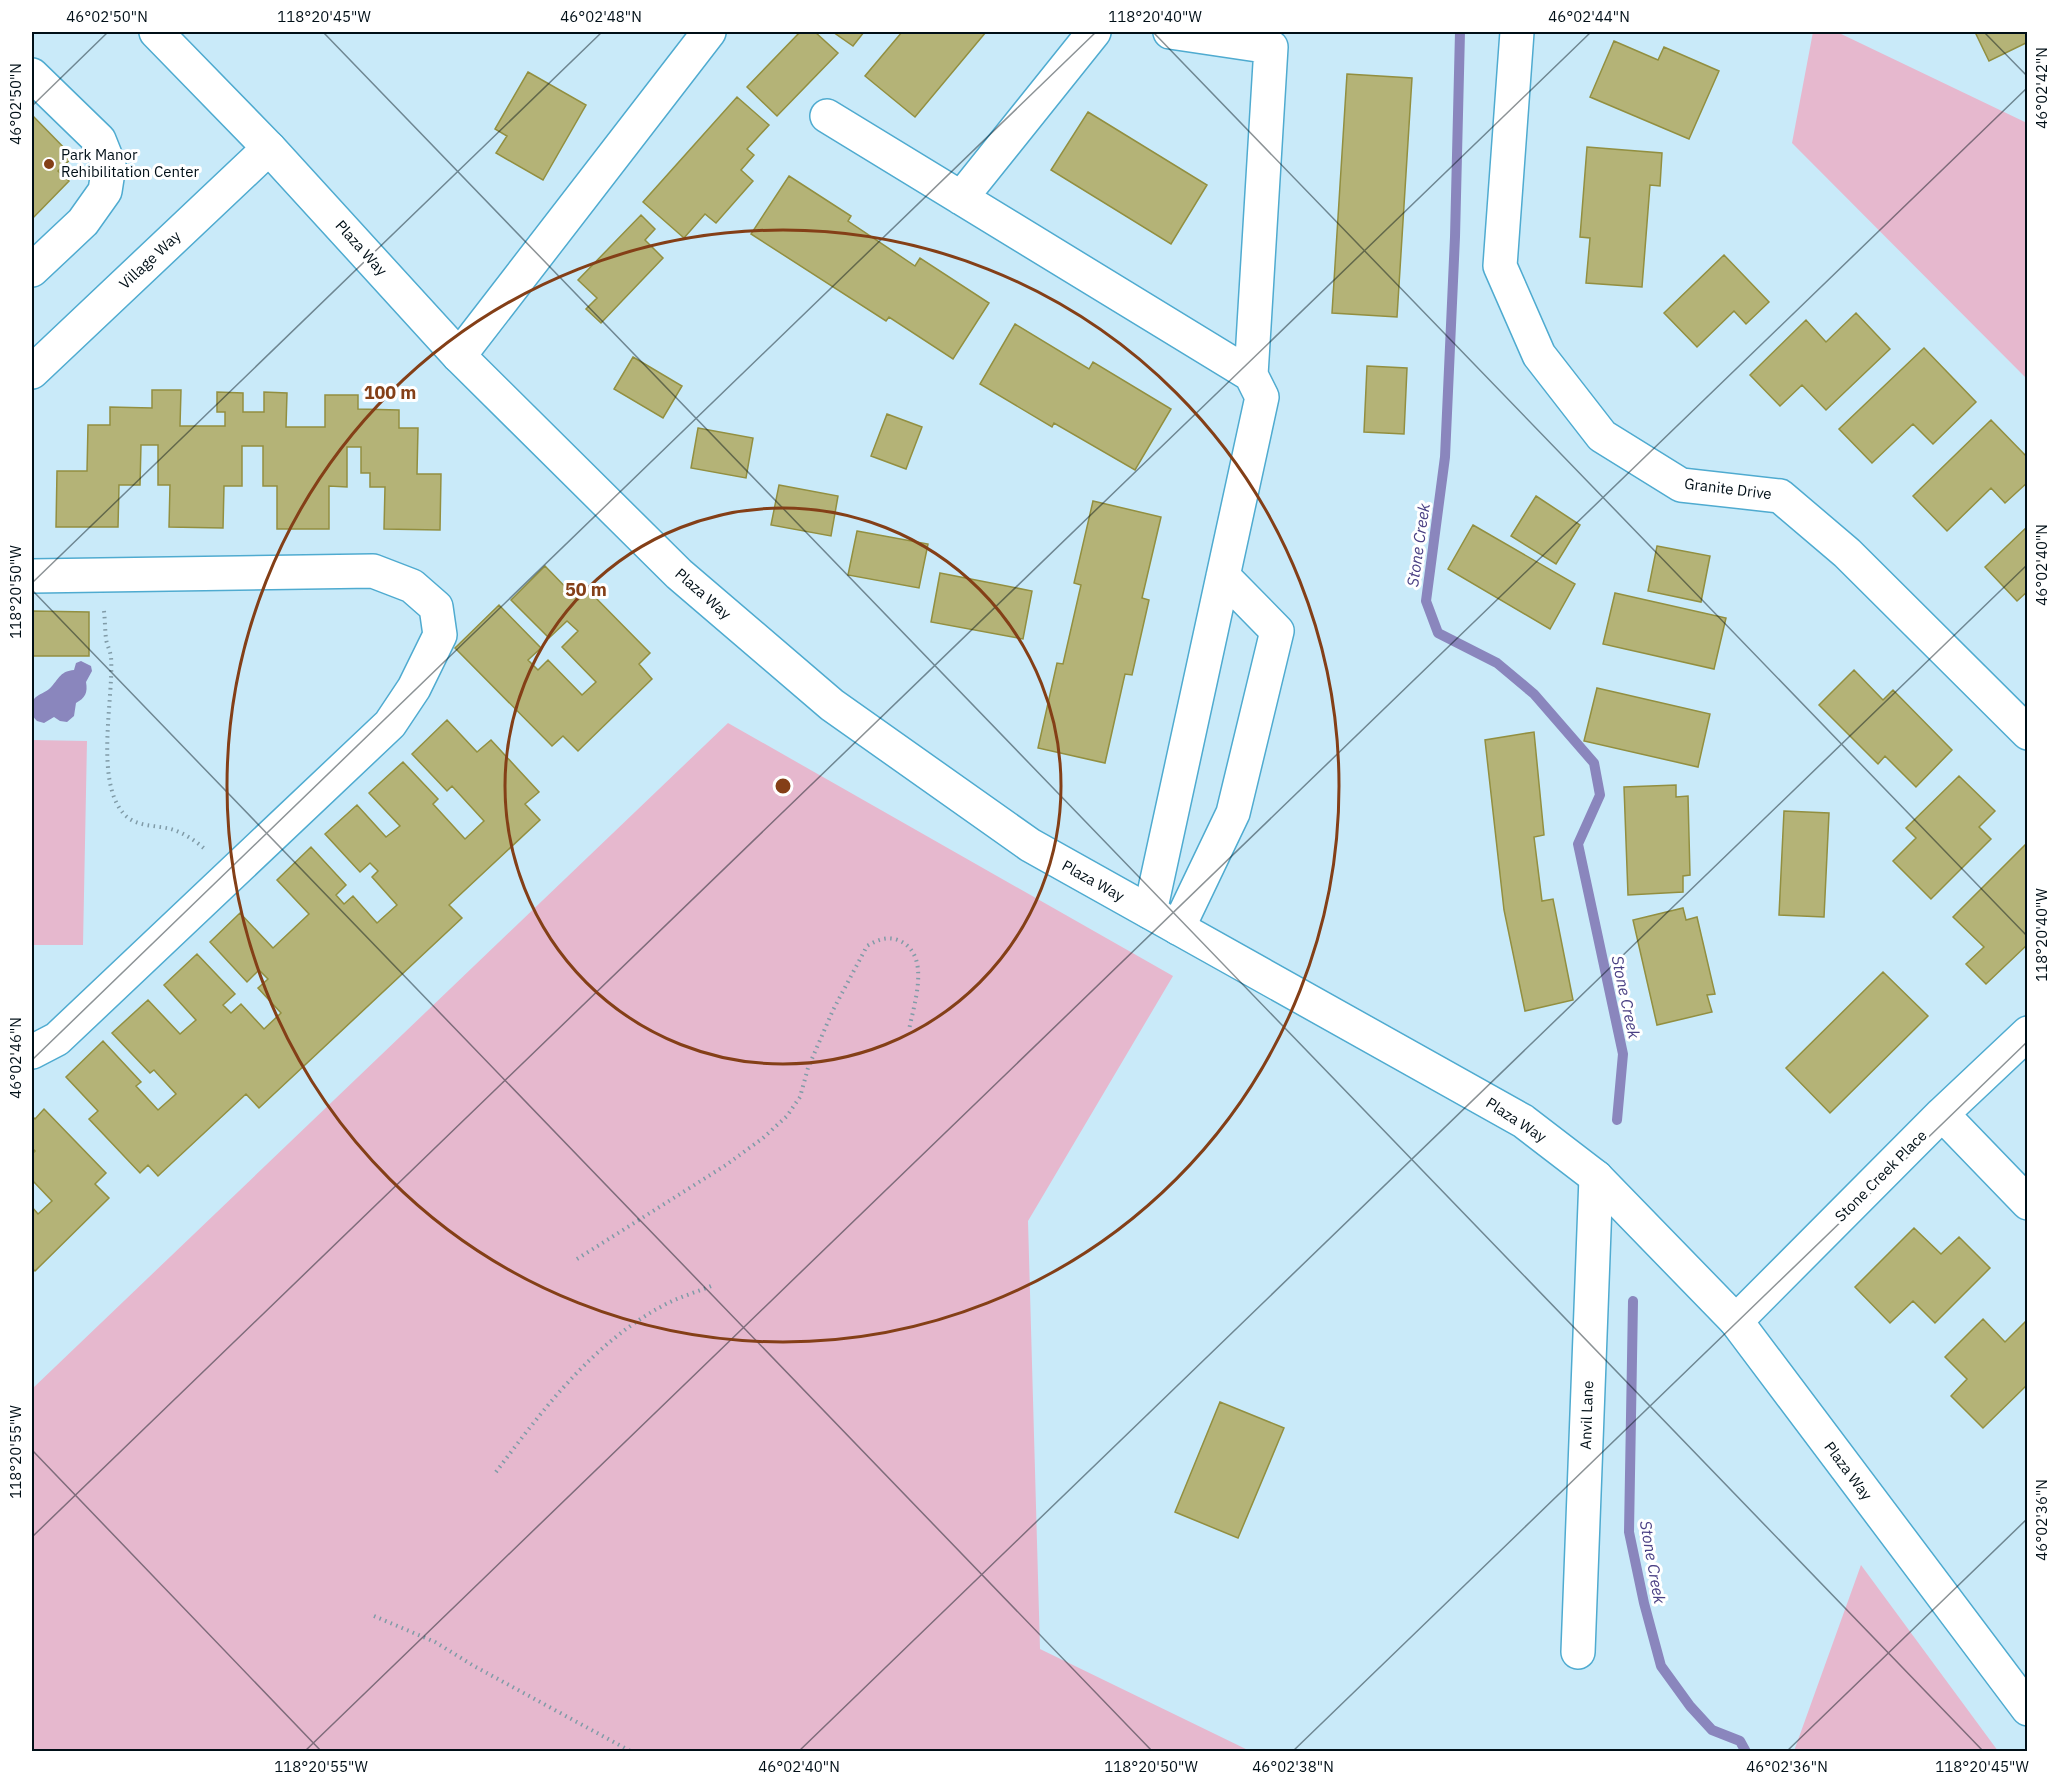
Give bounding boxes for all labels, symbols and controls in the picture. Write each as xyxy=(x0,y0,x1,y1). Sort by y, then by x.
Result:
text: 46°02'50"N xyxy=(66,7,148,26)
text: 118°20'45"W xyxy=(277,7,371,26)
text: 46°02'48"N xyxy=(560,7,642,26)
text: 118°20'40"W xyxy=(1108,7,1202,26)
text: 46°02'44"N xyxy=(1548,7,1630,26)
text: 46°02'42"N xyxy=(2032,47,2051,129)
text: 46°02'50"N xyxy=(6,63,25,145)
place label: Park Manor Rehibilitation Center xyxy=(61,145,199,181)
marker: Park Manor Rehibilitation Center xyxy=(42,157,56,171)
street label: Plaza Way xyxy=(331,216,392,280)
street label: Village Way xyxy=(115,226,185,293)
text: 100 m xyxy=(364,381,416,404)
street label: Granite Drive xyxy=(1683,474,1773,503)
water label: Stone Creek xyxy=(1402,501,1434,588)
text: 46°02'40"N xyxy=(2032,524,2051,606)
text: 118°20'50"W xyxy=(6,545,25,639)
street label: Plaza Way xyxy=(671,564,736,624)
text: 50 m xyxy=(565,578,607,601)
centre of rings xyxy=(773,776,793,796)
street label: Plaza Way xyxy=(1059,856,1128,906)
text: 118°20'40"W xyxy=(2032,888,2051,982)
water label: Stone Creek xyxy=(1607,954,1645,1041)
text: 46°02'46"N xyxy=(6,1017,25,1099)
street label: Plaza Way xyxy=(1482,1093,1551,1146)
street label: Stone Creek Place xyxy=(1831,1126,1931,1226)
street label: Anvil Lane xyxy=(1576,1380,1597,1450)
text: 118°20'55"W xyxy=(6,1405,25,1499)
street label: Plaza Way xyxy=(1820,1438,1877,1504)
text: 46°02'36"N xyxy=(2032,1479,2051,1561)
water label: Stone Creek xyxy=(1636,1519,1670,1606)
text: 118°20'55"W xyxy=(274,1757,368,1776)
text: 46°02'40"N xyxy=(758,1757,840,1776)
text: 118°20'50"W xyxy=(1104,1757,1198,1776)
text: 46°02'38"N xyxy=(1252,1757,1334,1776)
text: 46°02'36"N xyxy=(1746,1757,1828,1776)
text: 118°20'45"W xyxy=(1935,1757,2029,1776)

